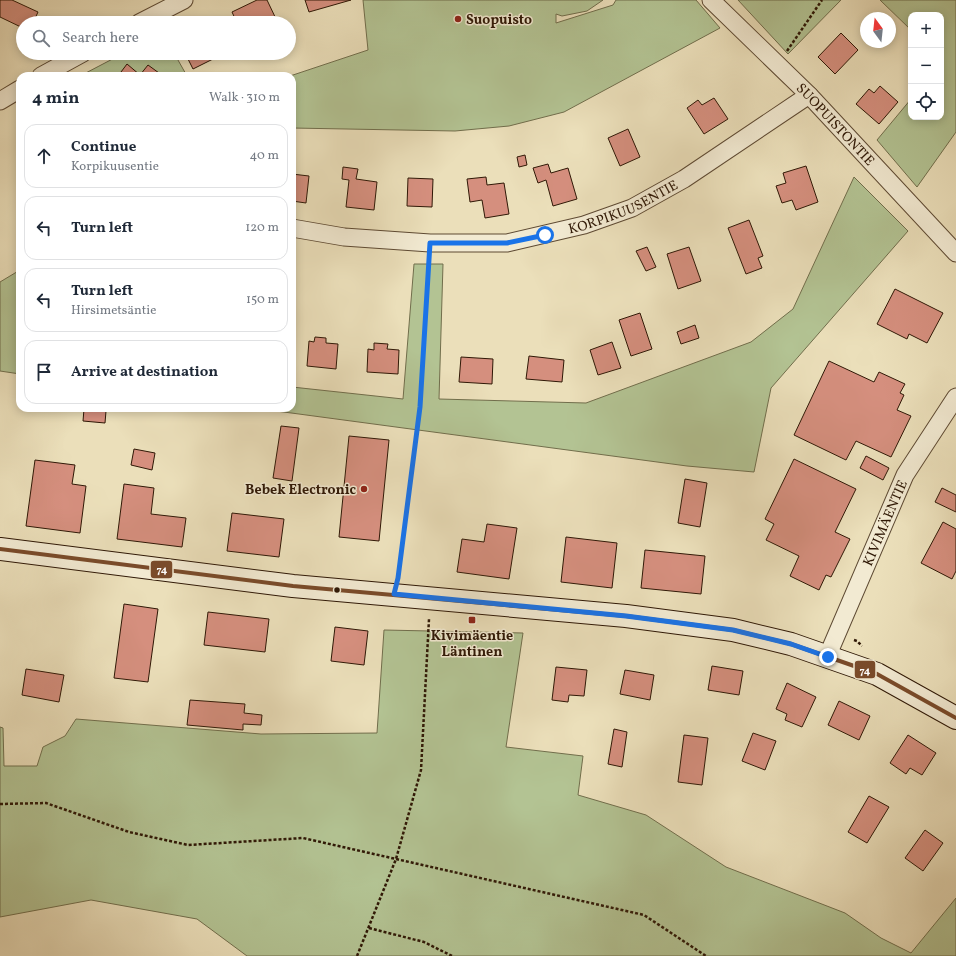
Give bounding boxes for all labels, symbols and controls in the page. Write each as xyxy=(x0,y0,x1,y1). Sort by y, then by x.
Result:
place label: Suopuisto xyxy=(466,11,532,30)
north arrow xyxy=(860,12,896,48)
map controls xyxy=(908,12,944,120)
button: + xyxy=(908,12,944,48)
marker: Suopuisto xyxy=(453,14,463,24)
search box xyxy=(16,16,296,60)
icon: search xyxy=(30,27,52,49)
text: Search here xyxy=(62,28,139,49)
button: − xyxy=(908,48,944,84)
street label: SUOPUISTONTIE xyxy=(791,79,878,171)
button: locate xyxy=(908,84,944,120)
text: 4 min xyxy=(32,87,79,110)
text: Walk · 310 m xyxy=(209,89,280,107)
text: Continue xyxy=(71,137,136,158)
icon: ahead xyxy=(33,145,55,167)
text: 40 m xyxy=(250,147,279,165)
text: Korpikuusentie xyxy=(71,158,159,176)
street label: KORPIKUUSENTIE xyxy=(567,176,682,239)
icon: left xyxy=(33,217,55,239)
text: Turn left xyxy=(71,218,133,239)
text: 120 m xyxy=(245,219,279,237)
route start xyxy=(536,226,554,244)
text: Turn left xyxy=(71,281,133,302)
icon: left xyxy=(33,289,55,311)
text: 150 m xyxy=(246,291,279,309)
text: Hirsimetsäntie xyxy=(71,302,156,320)
icon: arrive xyxy=(33,361,55,383)
text: Arrive at destination xyxy=(71,362,218,383)
street label: KIVIMÄENTIE xyxy=(859,477,913,569)
place label: Bebek Electronic xyxy=(245,481,356,500)
marker: Bebek Electronic xyxy=(359,484,369,494)
line badge: 74 xyxy=(150,560,173,579)
text: 74 xyxy=(156,563,168,578)
unlabelled marker xyxy=(332,585,342,595)
marker: Kivimäentie Läntinen xyxy=(467,615,477,625)
place label: Kivimäentie Läntinen xyxy=(431,627,513,662)
route end xyxy=(819,648,837,666)
line badge: 74 xyxy=(854,660,876,679)
text: 74 xyxy=(859,664,871,679)

